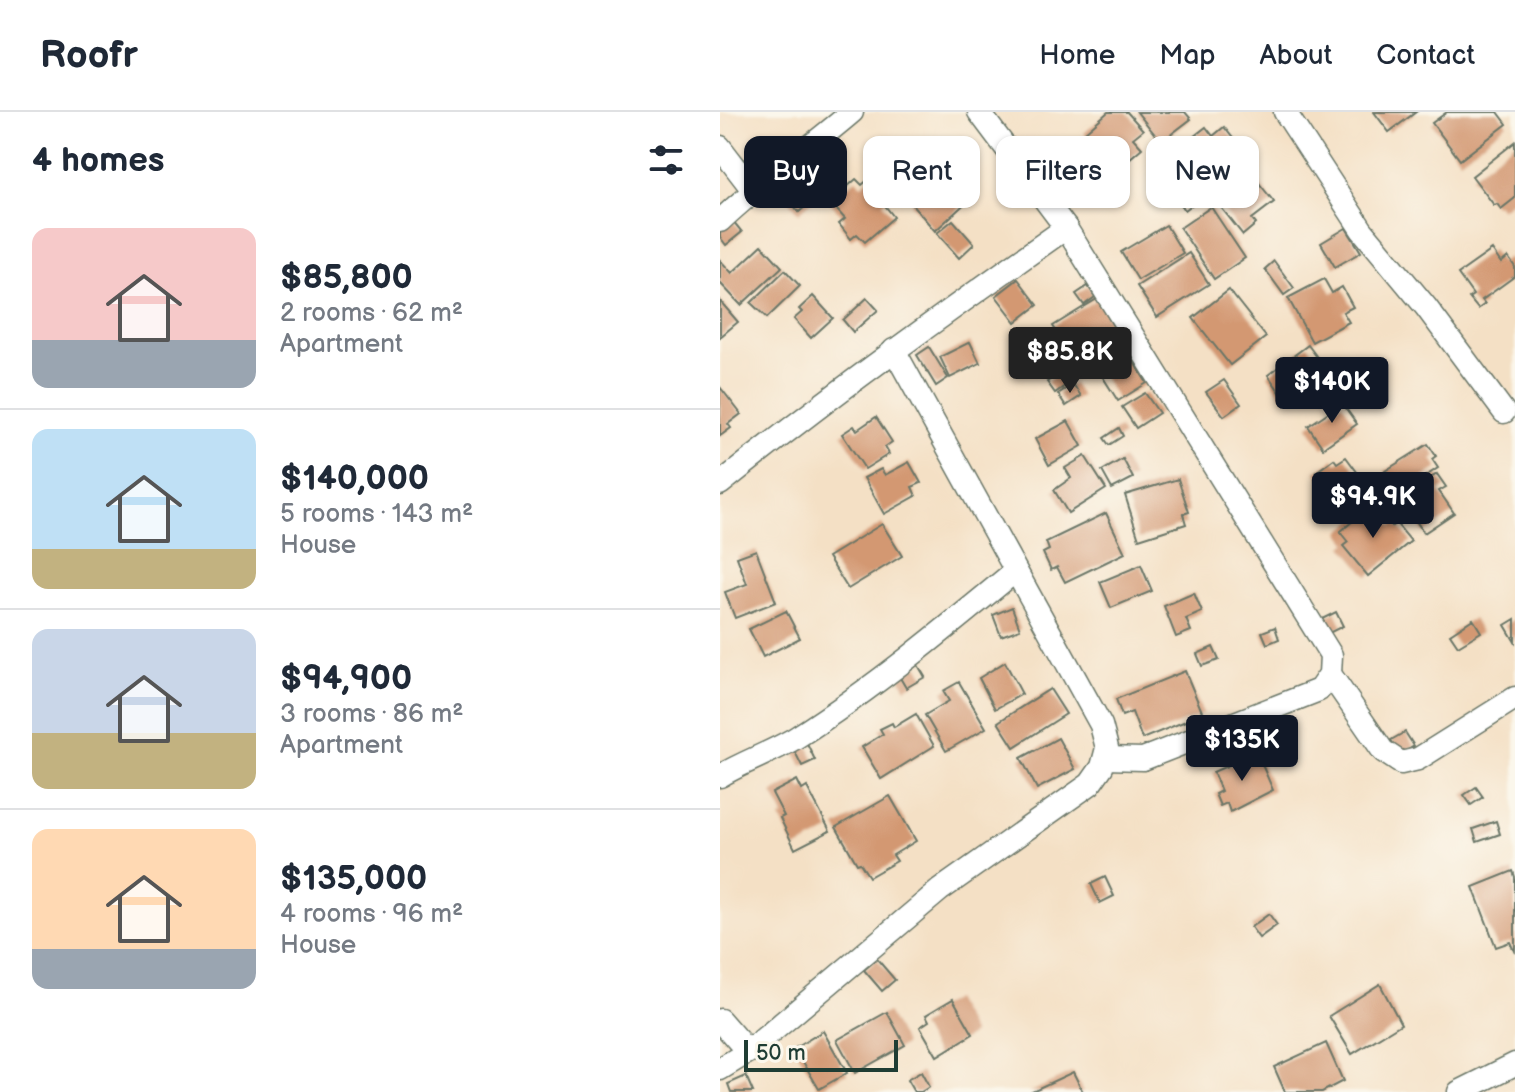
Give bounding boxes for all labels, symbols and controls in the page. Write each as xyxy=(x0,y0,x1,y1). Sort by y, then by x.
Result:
text: Roofr xyxy=(40,33,138,78)
text: Home xyxy=(1039,39,1115,72)
text: Map xyxy=(1159,39,1216,72)
text: About xyxy=(1260,39,1332,72)
text: Contact xyxy=(1376,39,1475,72)
chip: Buy xyxy=(744,136,847,208)
chip: Rent xyxy=(863,136,980,208)
chip: Filters xyxy=(996,136,1130,208)
chip: New xyxy=(1146,136,1259,208)
icon: filters xyxy=(644,138,688,182)
text: 4 homes xyxy=(32,140,164,181)
text: $85,800 xyxy=(280,257,413,298)
icon: home xyxy=(96,260,192,356)
text: 2 rooms · 62 m² xyxy=(280,298,463,329)
pin: $85.8K xyxy=(1005,327,1135,395)
text: Apartment xyxy=(280,329,403,360)
text: $85.8K xyxy=(1027,337,1113,368)
pin: $140K xyxy=(1276,357,1388,425)
text: $140K xyxy=(1293,367,1371,398)
text: $140,000 xyxy=(280,458,429,499)
icon: home xyxy=(96,461,192,557)
pin: $94.9K xyxy=(1308,472,1438,540)
text: $94.9K xyxy=(1330,482,1416,513)
text: 5 rooms · 143 m² xyxy=(280,499,473,530)
text: House xyxy=(280,530,356,561)
text: $94,900 xyxy=(280,658,412,699)
icon: home xyxy=(96,661,192,757)
text: 3 rooms · 86 m² xyxy=(280,699,464,730)
pin: $135K xyxy=(1186,715,1298,783)
text: $135K xyxy=(1204,725,1280,756)
text: Apartment xyxy=(280,730,403,761)
text: $135,000 xyxy=(280,858,427,899)
icon: home xyxy=(96,861,192,957)
text: 4 rooms · 96 m² xyxy=(280,899,463,930)
text: House xyxy=(280,930,356,961)
scale bar xyxy=(744,1036,898,1072)
text: 50 m xyxy=(756,1040,806,1067)

